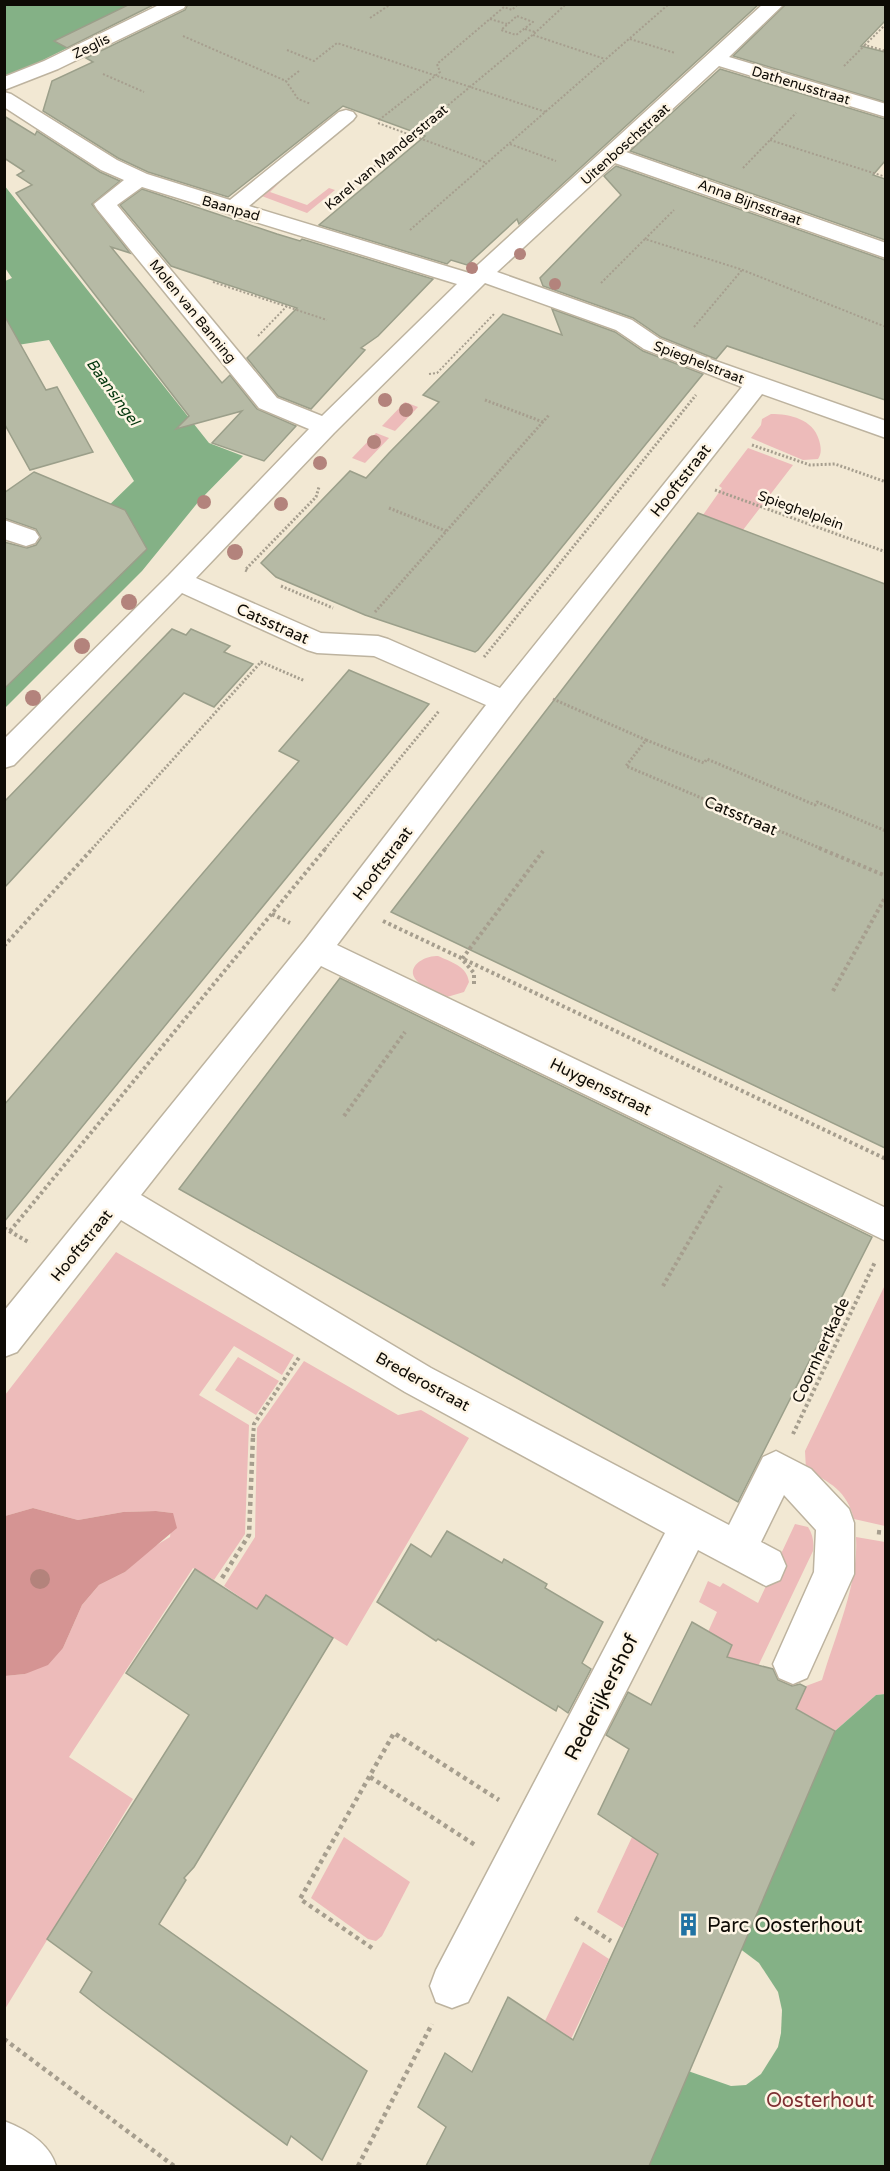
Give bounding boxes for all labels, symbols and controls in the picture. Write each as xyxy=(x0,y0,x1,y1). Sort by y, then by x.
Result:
street label: Zeglis xyxy=(70,30,113,63)
street label: Dathenusstraat xyxy=(750,62,853,109)
street label: Uitenboschstraat xyxy=(577,100,674,189)
street label: Karel van Manderstraat xyxy=(321,101,452,214)
street label: Anna Bijnsstraat xyxy=(696,176,805,229)
street label: Baanpad xyxy=(200,192,262,225)
street label: Molen van Banning xyxy=(146,256,240,367)
street label: Spieghelstraat xyxy=(651,337,747,388)
water label: Baansingel xyxy=(83,355,145,431)
street label: Hooftstraat xyxy=(646,440,715,521)
street label: Spieghelplein xyxy=(756,487,846,534)
street label: Catsstraat xyxy=(233,599,312,649)
street label: Catsstraat xyxy=(701,792,780,840)
street label: Hooftstraat xyxy=(349,823,417,904)
street label: Huygensstraat xyxy=(547,1054,655,1120)
street label: Hooftstraat xyxy=(47,1206,117,1286)
street label: Coornhertkade xyxy=(788,1295,854,1406)
street label: Brederostraat xyxy=(372,1348,473,1416)
street label: Rederijkershof xyxy=(560,1630,644,1765)
building icon: Parc Oosterhout xyxy=(676,1912,702,1938)
place label: Parc Oosterhout xyxy=(707,1914,863,1938)
park label: Oosterhout xyxy=(766,2089,874,2113)

